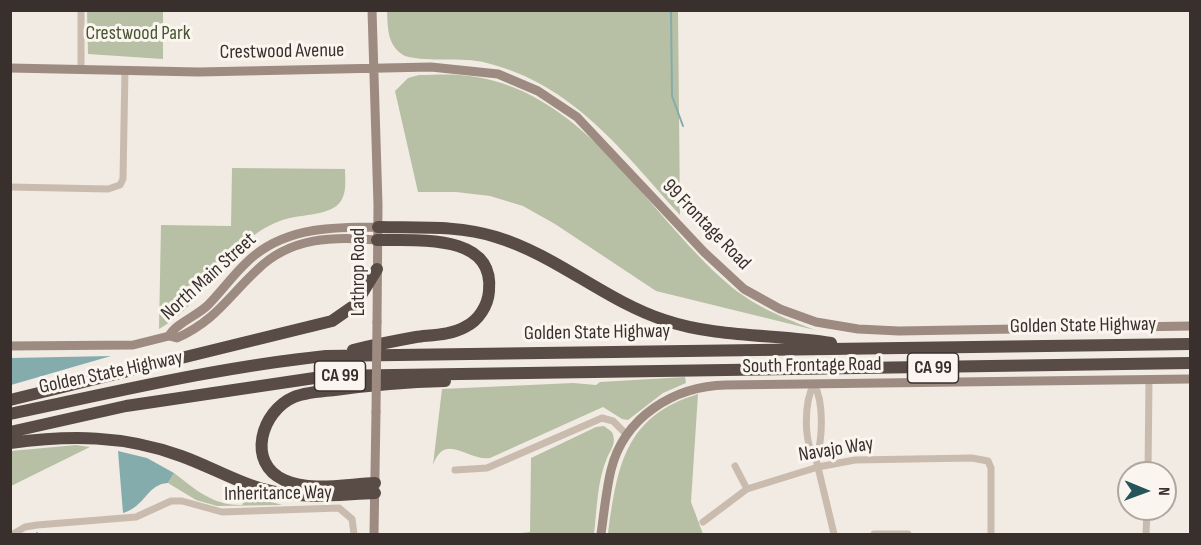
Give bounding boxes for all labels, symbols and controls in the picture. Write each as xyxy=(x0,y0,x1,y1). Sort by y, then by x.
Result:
park label: Crestwood Park xyxy=(86,22,190,46)
street label: Crestwood Avenue xyxy=(220,39,344,65)
street label: 99 Frontage Road xyxy=(657,175,755,275)
street label: North Main Street xyxy=(157,228,261,326)
street label: Lathrop Road xyxy=(347,228,371,316)
street label: Golden State Highway xyxy=(1010,313,1156,339)
street label: Golden State Highway xyxy=(524,320,670,346)
street label: Golden State Highway xyxy=(37,346,185,400)
street label: South Frontage Road xyxy=(742,353,882,379)
road number: CA 99 xyxy=(908,353,958,383)
road number: CA 99 xyxy=(314,361,366,391)
street label: Navajo Way xyxy=(797,432,875,468)
north arrow xyxy=(1117,461,1177,521)
street label: Inheritance Way xyxy=(224,481,332,507)
text: N xyxy=(1154,487,1173,496)

